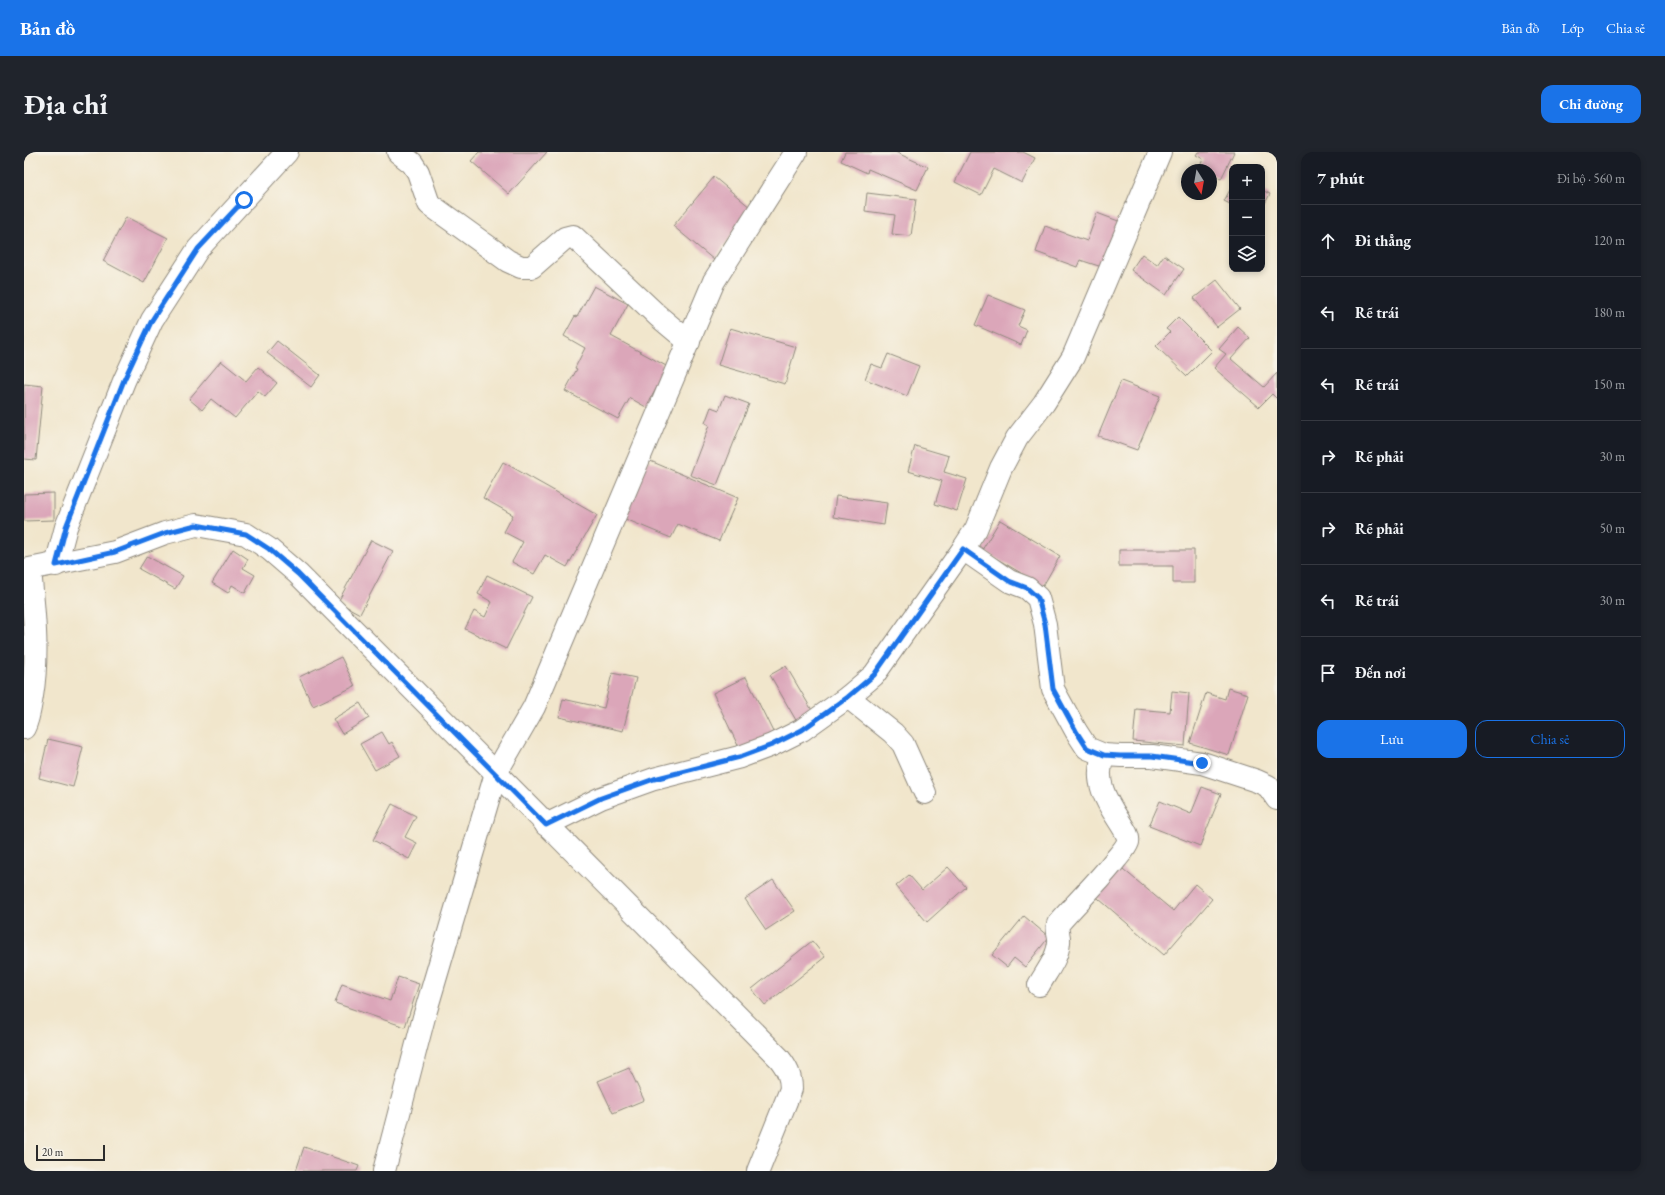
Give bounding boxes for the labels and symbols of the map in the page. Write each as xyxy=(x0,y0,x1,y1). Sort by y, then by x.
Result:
north arrow xyxy=(1181,164,1217,200)
route start xyxy=(235,191,253,209)
route end xyxy=(1193,754,1211,772)
scale bar xyxy=(36,1143,105,1162)

